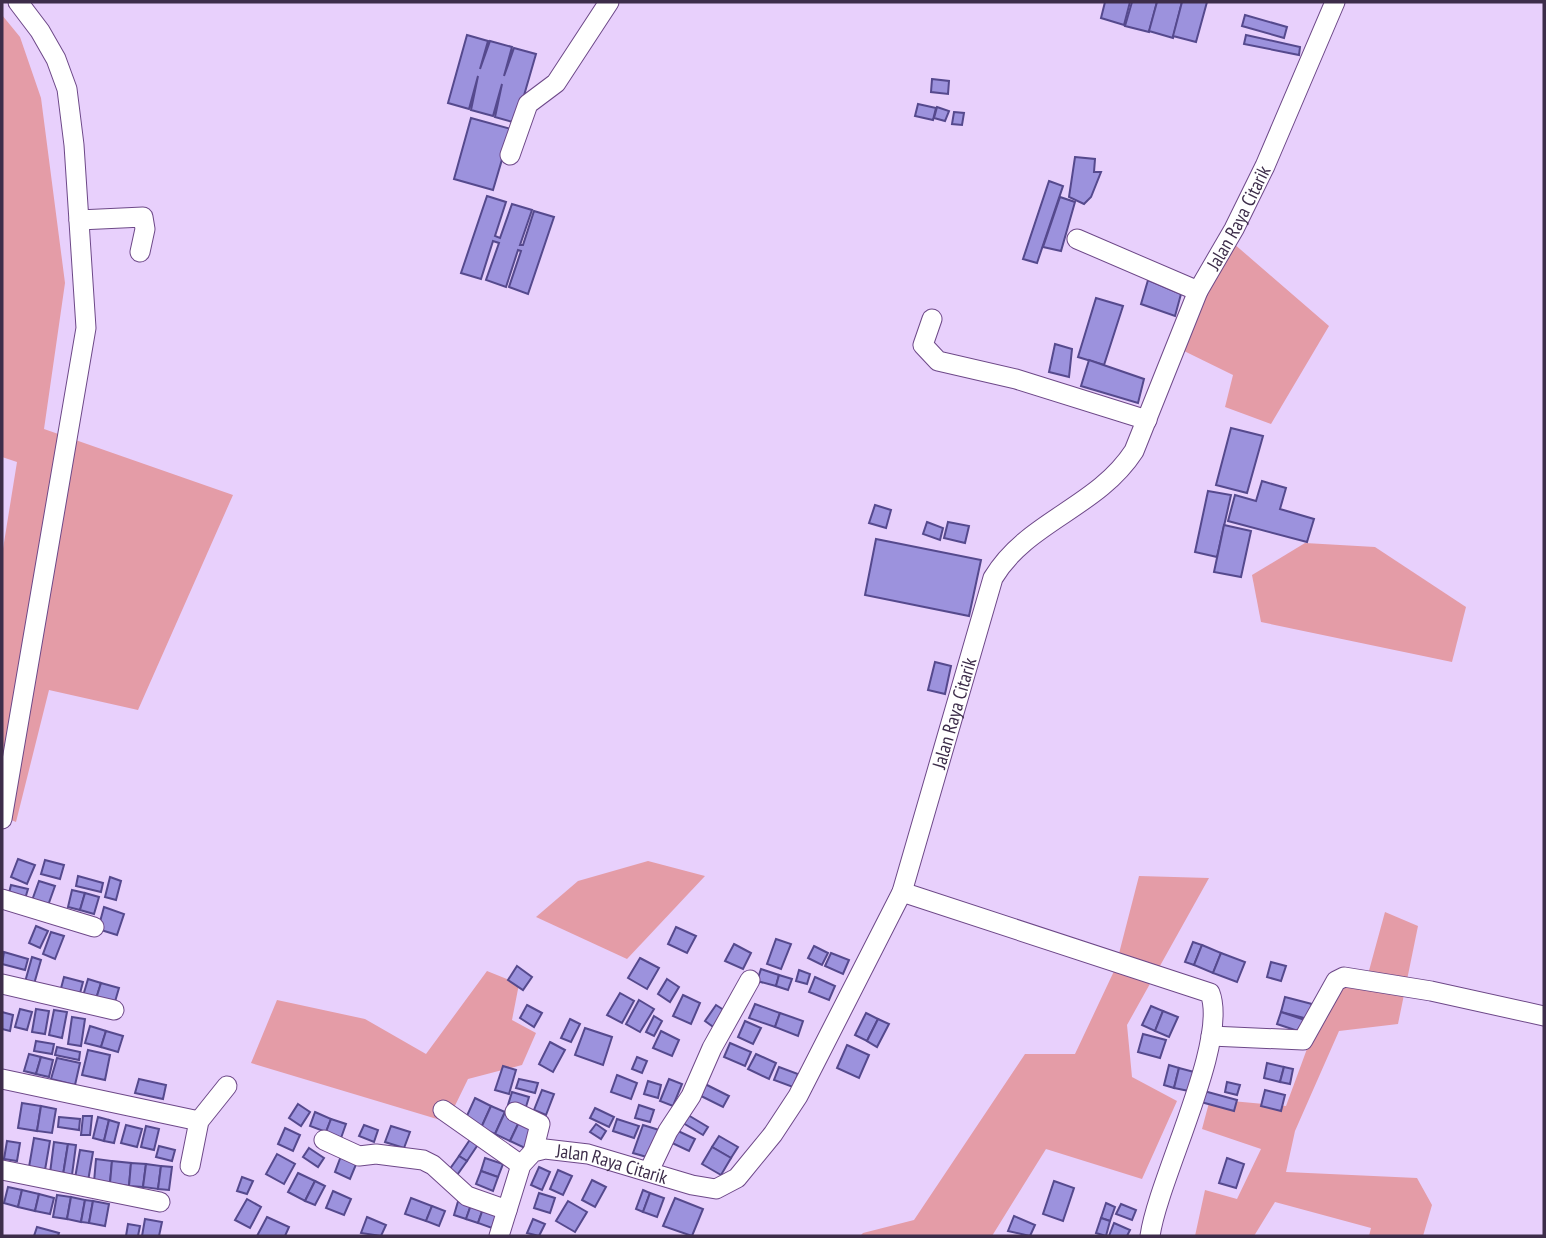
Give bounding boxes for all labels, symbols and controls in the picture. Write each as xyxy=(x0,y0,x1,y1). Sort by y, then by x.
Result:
street label: Jalan Raya Citarik xyxy=(1200,161,1276,275)
street label: Jalan Raya Citarik xyxy=(926,654,982,772)
street label: Jalan Raya Citarik xyxy=(554,1138,671,1189)

